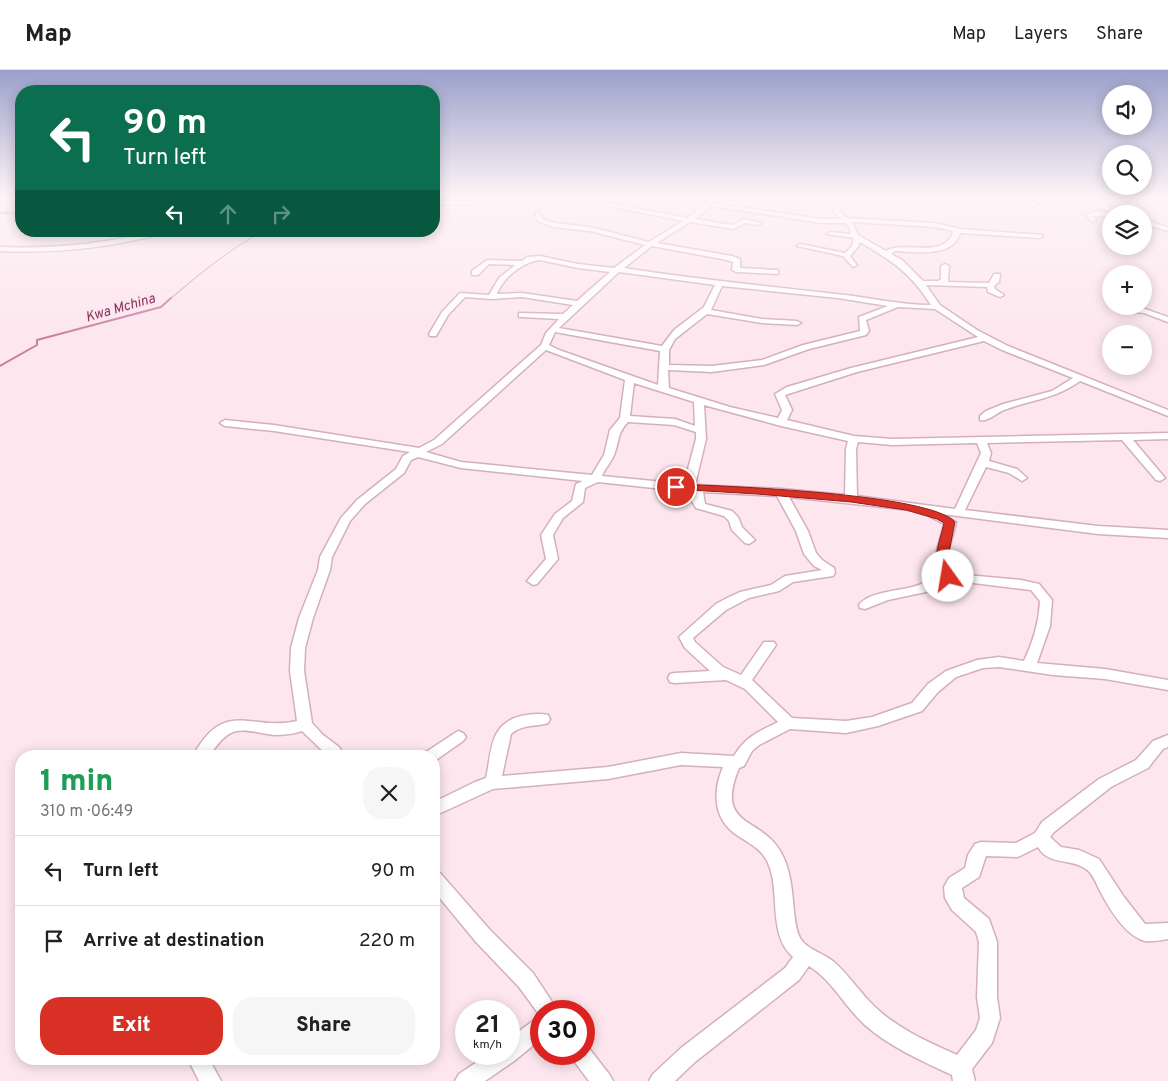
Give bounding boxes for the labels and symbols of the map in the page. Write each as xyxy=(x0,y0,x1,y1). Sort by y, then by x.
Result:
water label: Kwa Mchina xyxy=(84,290,158,327)
pin xyxy=(655,466,697,508)
position arrow xyxy=(921,549,973,601)
speed limit sign: 30 xyxy=(530,1000,595,1065)

